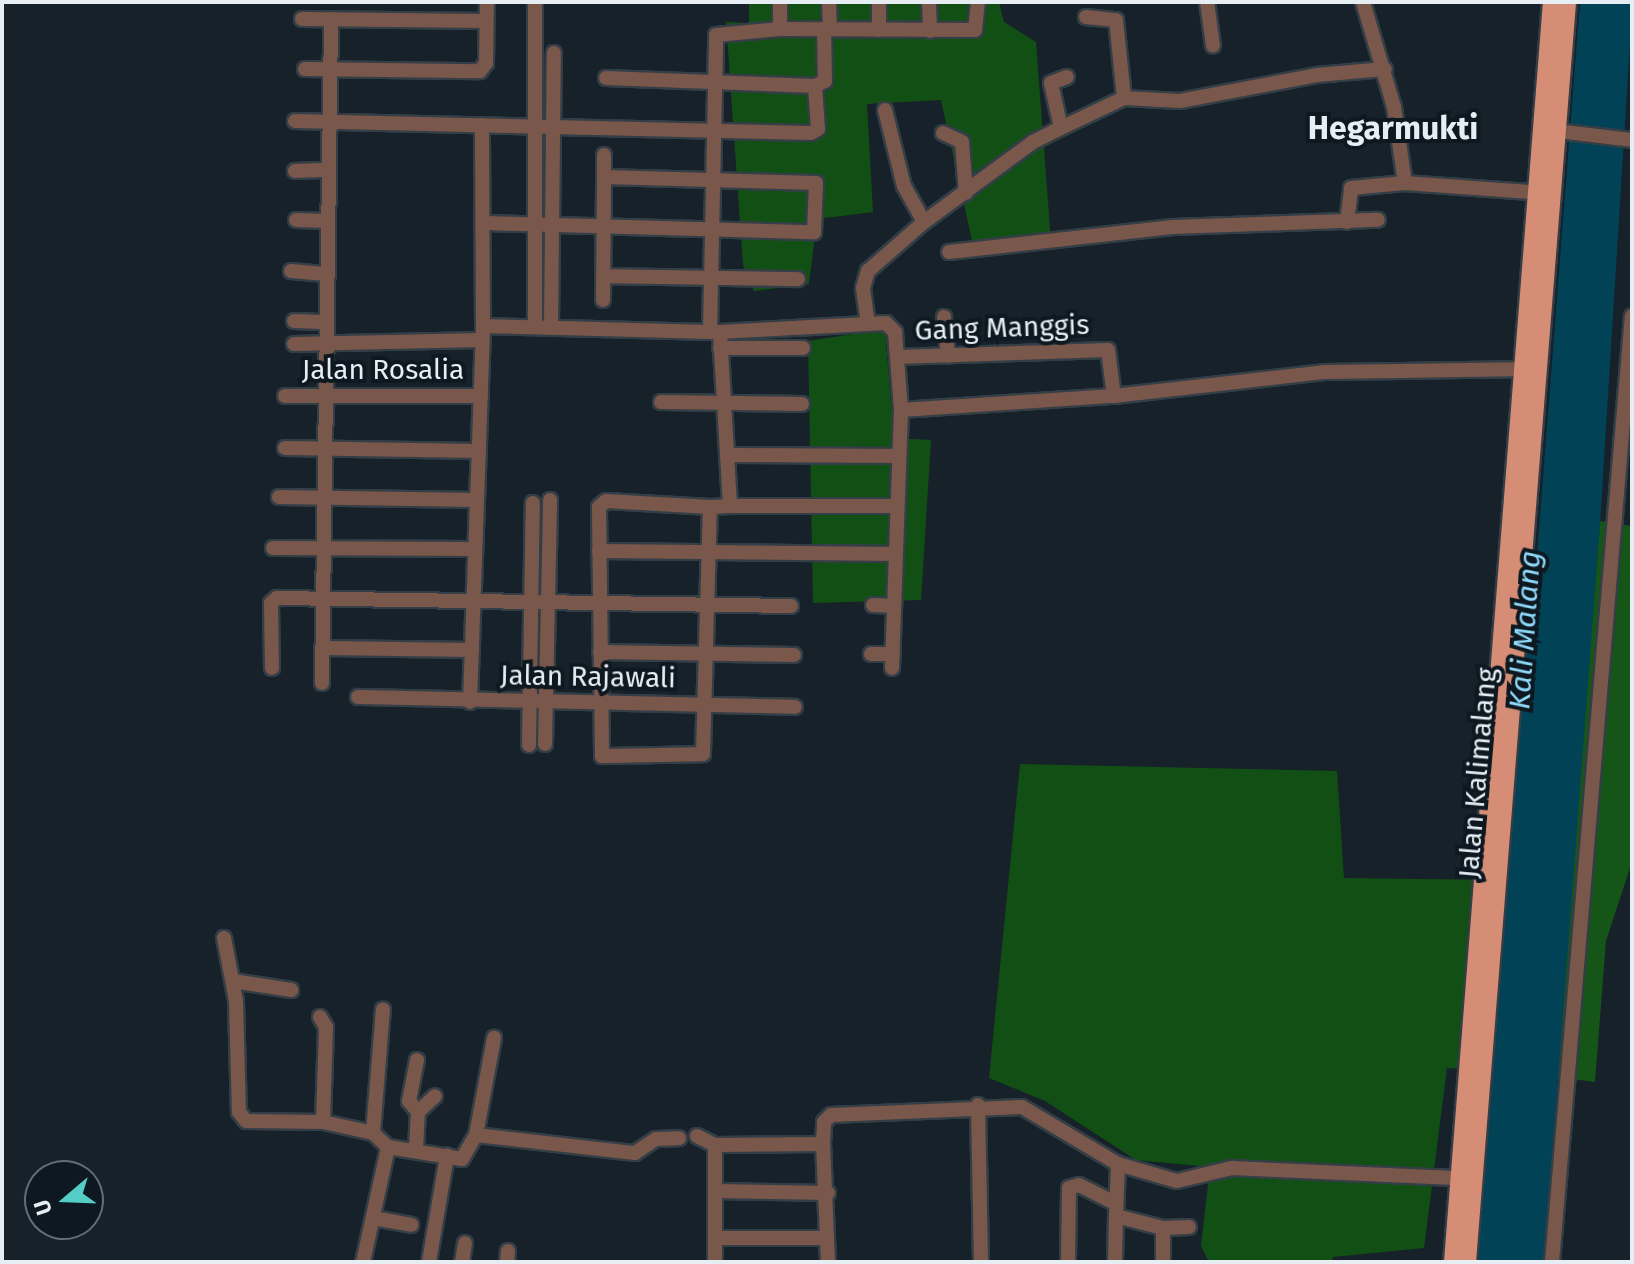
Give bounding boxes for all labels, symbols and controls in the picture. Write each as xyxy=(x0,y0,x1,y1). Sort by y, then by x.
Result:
district label: Hegarmukti xyxy=(1308,109,1478,147)
street label: Gang Manggis xyxy=(914,308,1090,348)
street label: Jalan Rosalia xyxy=(302,353,464,387)
water label: Kali Malang xyxy=(1501,549,1549,711)
street label: Jalan Rajawali xyxy=(500,659,676,695)
street label: Jalan Kalimalang xyxy=(1452,666,1504,880)
north arrow xyxy=(24,1160,104,1240)
text: U xyxy=(28,1196,58,1219)

